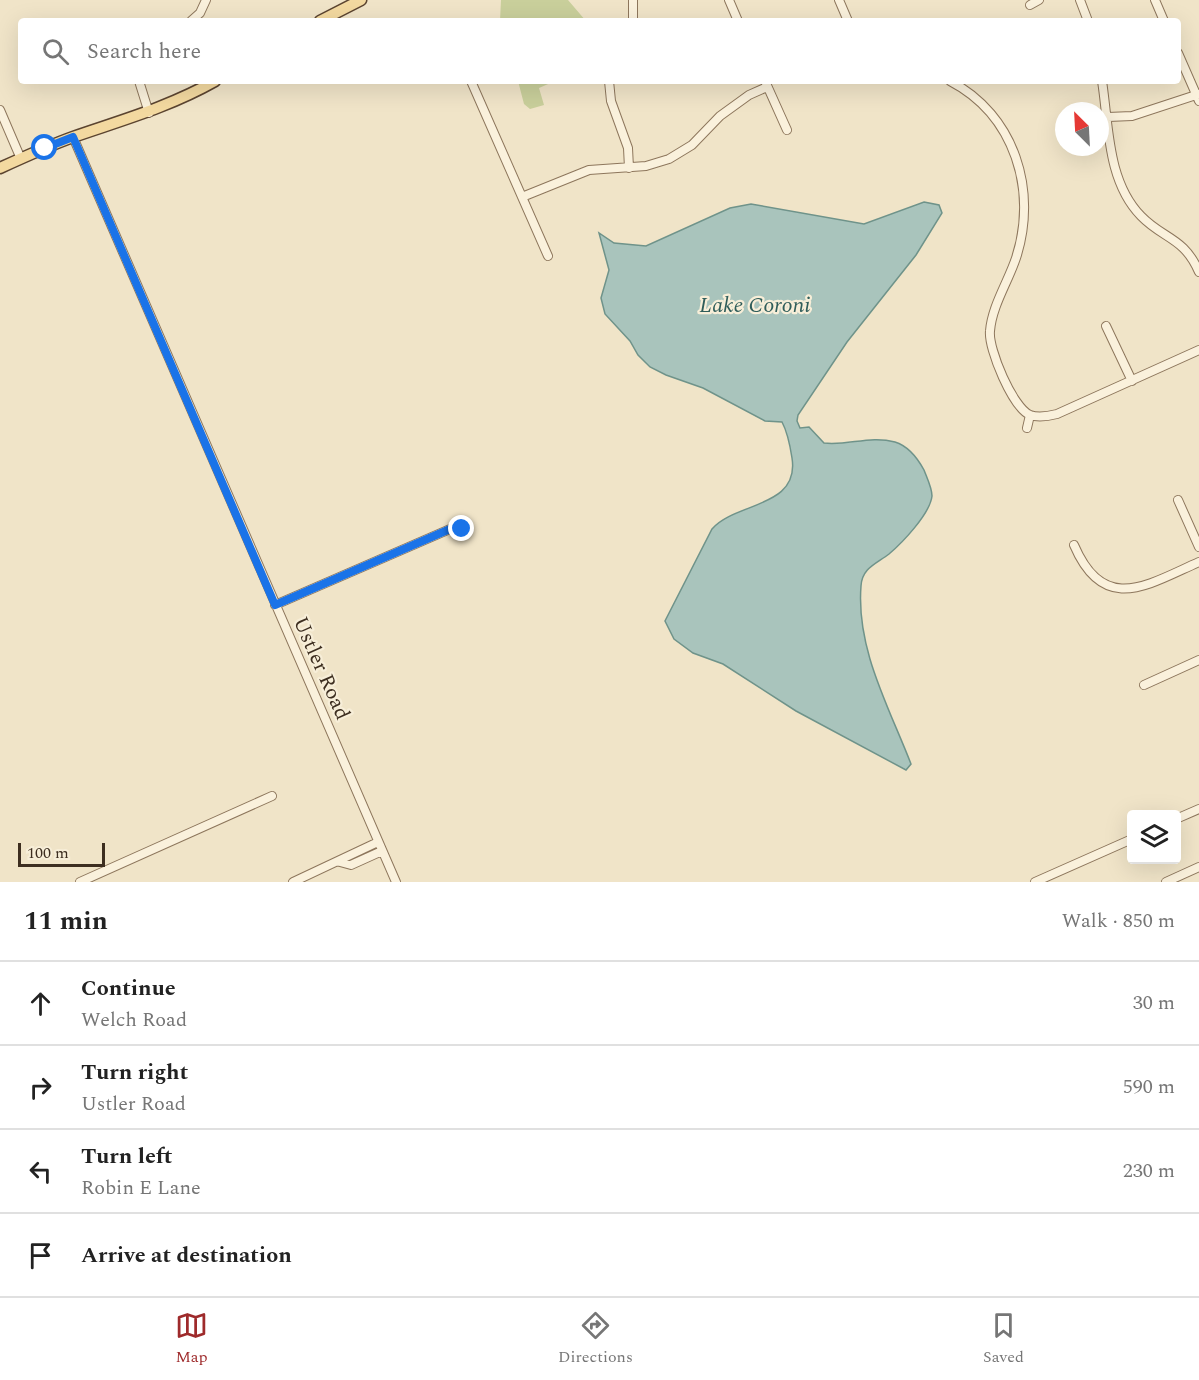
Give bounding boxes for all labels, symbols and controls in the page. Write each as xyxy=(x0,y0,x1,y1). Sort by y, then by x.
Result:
search box xyxy=(18,18,1181,84)
icon: search xyxy=(39,35,72,68)
text: Search here xyxy=(87,35,201,68)
north arrow xyxy=(1055,102,1109,156)
route start xyxy=(31,134,57,160)
water label: Lake Coroni xyxy=(699,289,811,322)
route end xyxy=(448,515,474,541)
street label: Ustler Road xyxy=(284,612,358,725)
map controls xyxy=(1127,810,1181,864)
button: layers xyxy=(1127,810,1181,864)
scale bar xyxy=(18,840,105,868)
text: 100 m xyxy=(27,841,69,865)
text: 11 min xyxy=(24,901,108,941)
text: Walk · 850 m xyxy=(1062,906,1175,936)
text: Continue xyxy=(81,972,176,1005)
icon: ahead xyxy=(24,987,57,1020)
text: 30 m xyxy=(1133,988,1175,1018)
text: Welch Road xyxy=(81,1005,187,1035)
text: Turn right xyxy=(81,1056,188,1089)
icon: right xyxy=(24,1071,57,1104)
text: 590 m xyxy=(1123,1072,1175,1102)
text: Ustler Road xyxy=(81,1089,186,1119)
text: Turn left xyxy=(81,1140,173,1173)
icon: left xyxy=(24,1155,57,1188)
text: 230 m xyxy=(1123,1156,1175,1186)
text: Robin E Lane xyxy=(81,1173,201,1203)
icon: arrive xyxy=(24,1239,57,1272)
text: Arrive at destination xyxy=(81,1239,292,1272)
tab: Map xyxy=(175,1309,208,1369)
tab: Directions xyxy=(558,1309,633,1369)
tab: Saved xyxy=(983,1309,1024,1369)

